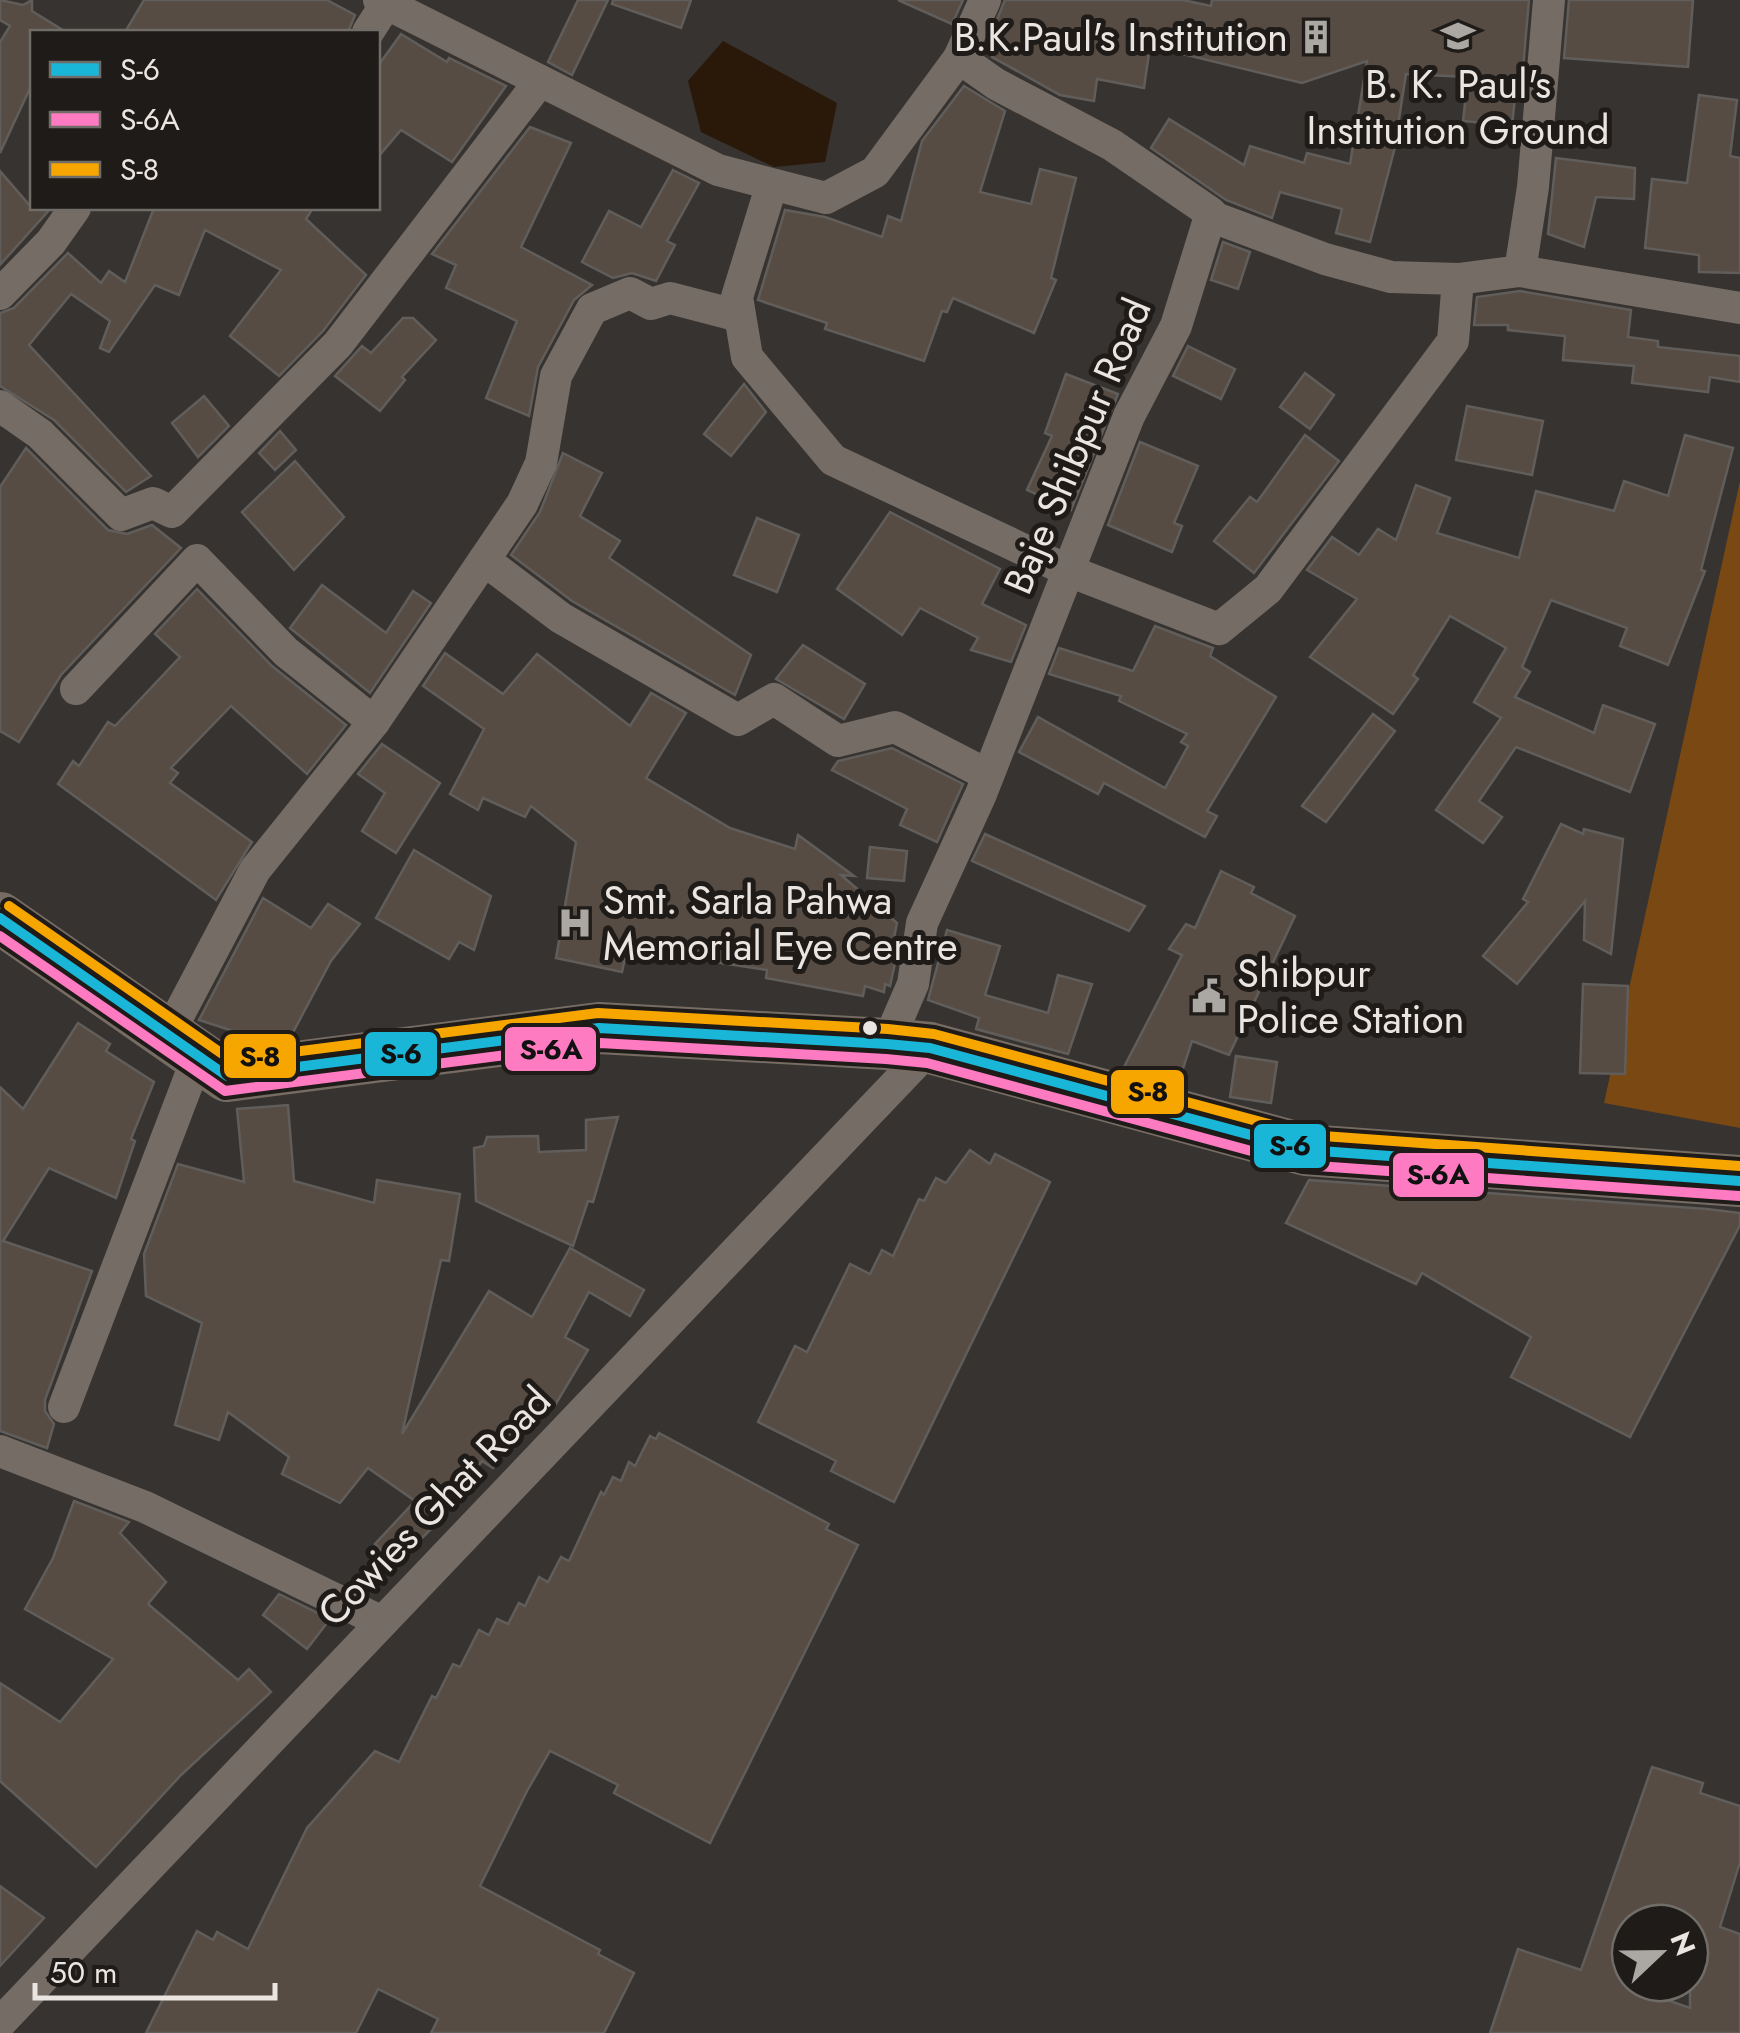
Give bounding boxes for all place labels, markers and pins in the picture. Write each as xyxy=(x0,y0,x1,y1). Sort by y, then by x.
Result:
place label: B.K.Paul's Institution xyxy=(954,8,1288,66)
school or university icon: B. K. Paul's Institution Ground xyxy=(1439,17,1477,55)
building icon: B.K.Paul's Institution xyxy=(1297,18,1335,56)
place label: B. K. Paul's Institution Ground xyxy=(1306,55,1610,159)
place label: Smt. Sarla Pahwa Memorial Eye Centre xyxy=(603,871,958,975)
hospital icon: Smt. Sarla Pahwa Memorial Eye Centre xyxy=(556,904,594,942)
place label: Shibpur Police Station xyxy=(1237,944,1464,1048)
public building icon: Shibpur Police Station xyxy=(1190,977,1228,1015)
unlabelled marker xyxy=(860,1018,880,1038)

